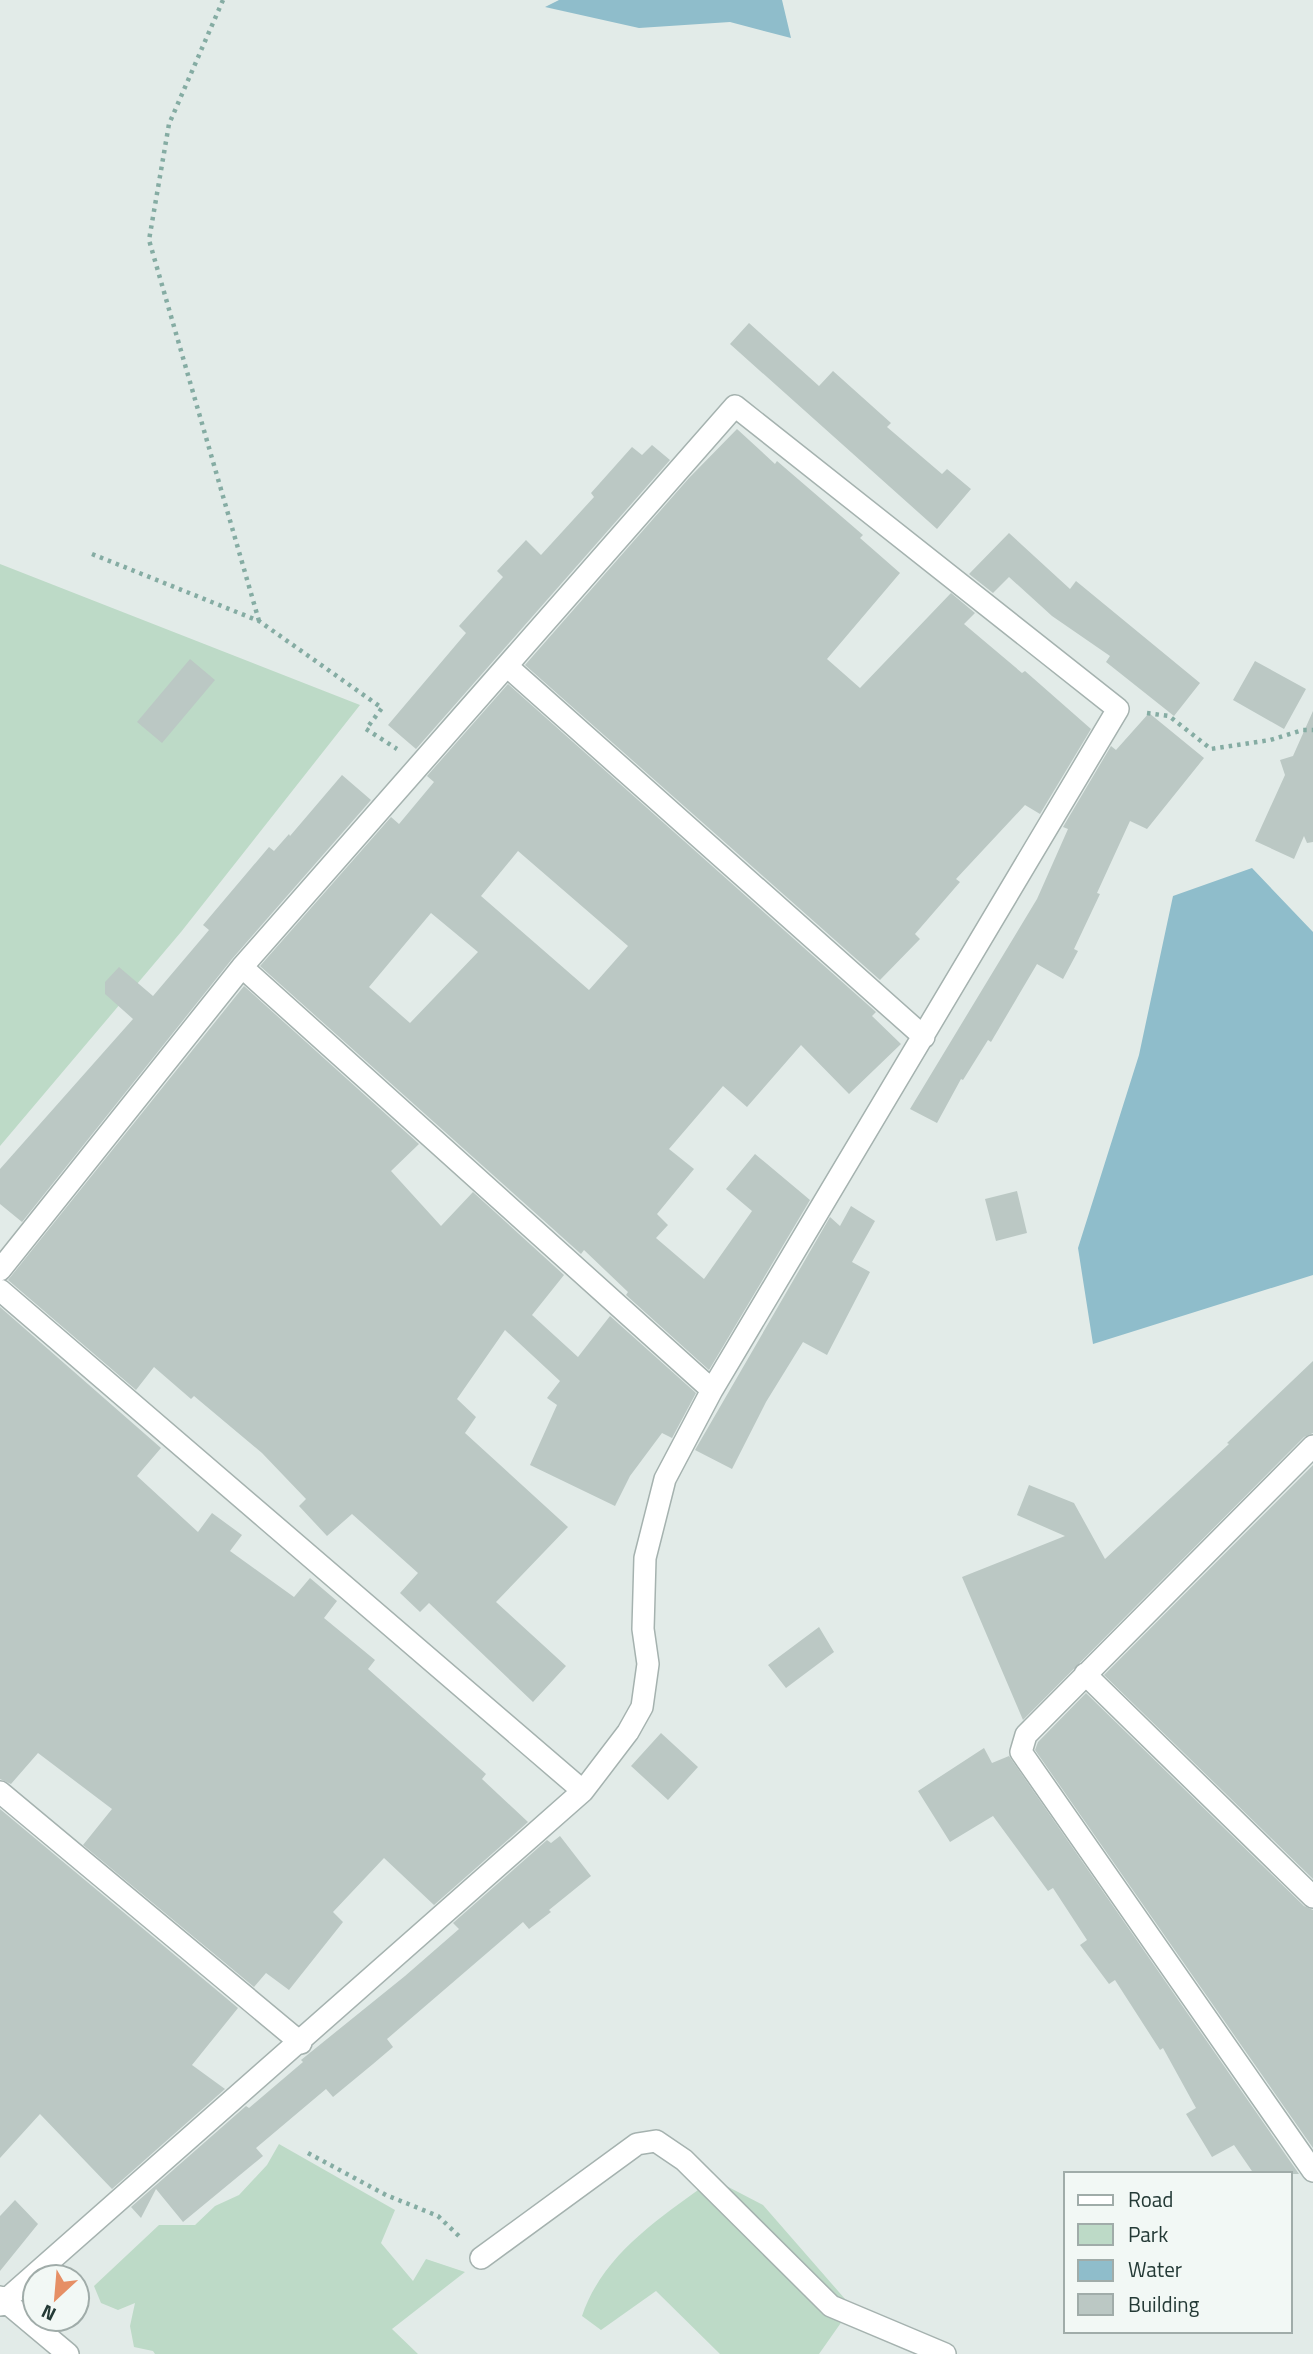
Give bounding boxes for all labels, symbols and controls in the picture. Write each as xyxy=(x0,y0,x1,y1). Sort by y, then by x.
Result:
legend xyxy=(1064,2172,1292,2333)
text: Road xyxy=(1128,2183,1173,2215)
text: Park xyxy=(1128,2218,1168,2250)
text: Water xyxy=(1128,2253,1182,2285)
north arrow xyxy=(21,2263,91,2333)
text: Building xyxy=(1128,2288,1200,2320)
text: N xyxy=(36,2298,61,2330)

